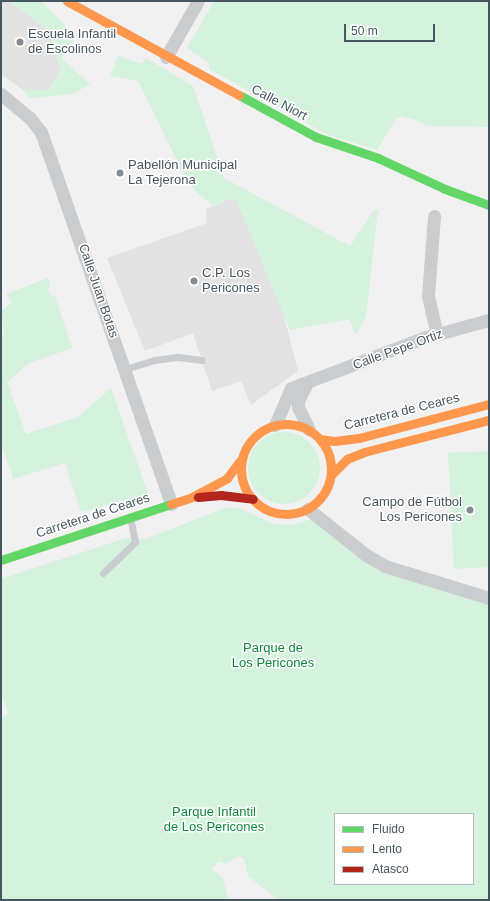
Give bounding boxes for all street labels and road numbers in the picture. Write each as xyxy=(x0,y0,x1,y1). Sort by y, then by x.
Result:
street label: Calle Niort xyxy=(249,82,309,124)
street label: Calle Juan Botas xyxy=(75,242,121,340)
street label: Calle Pepe Ortiz xyxy=(351,326,445,374)
street label: Carretera de Ceares xyxy=(343,390,461,434)
street label: Carretera de Ceares xyxy=(34,490,152,542)

